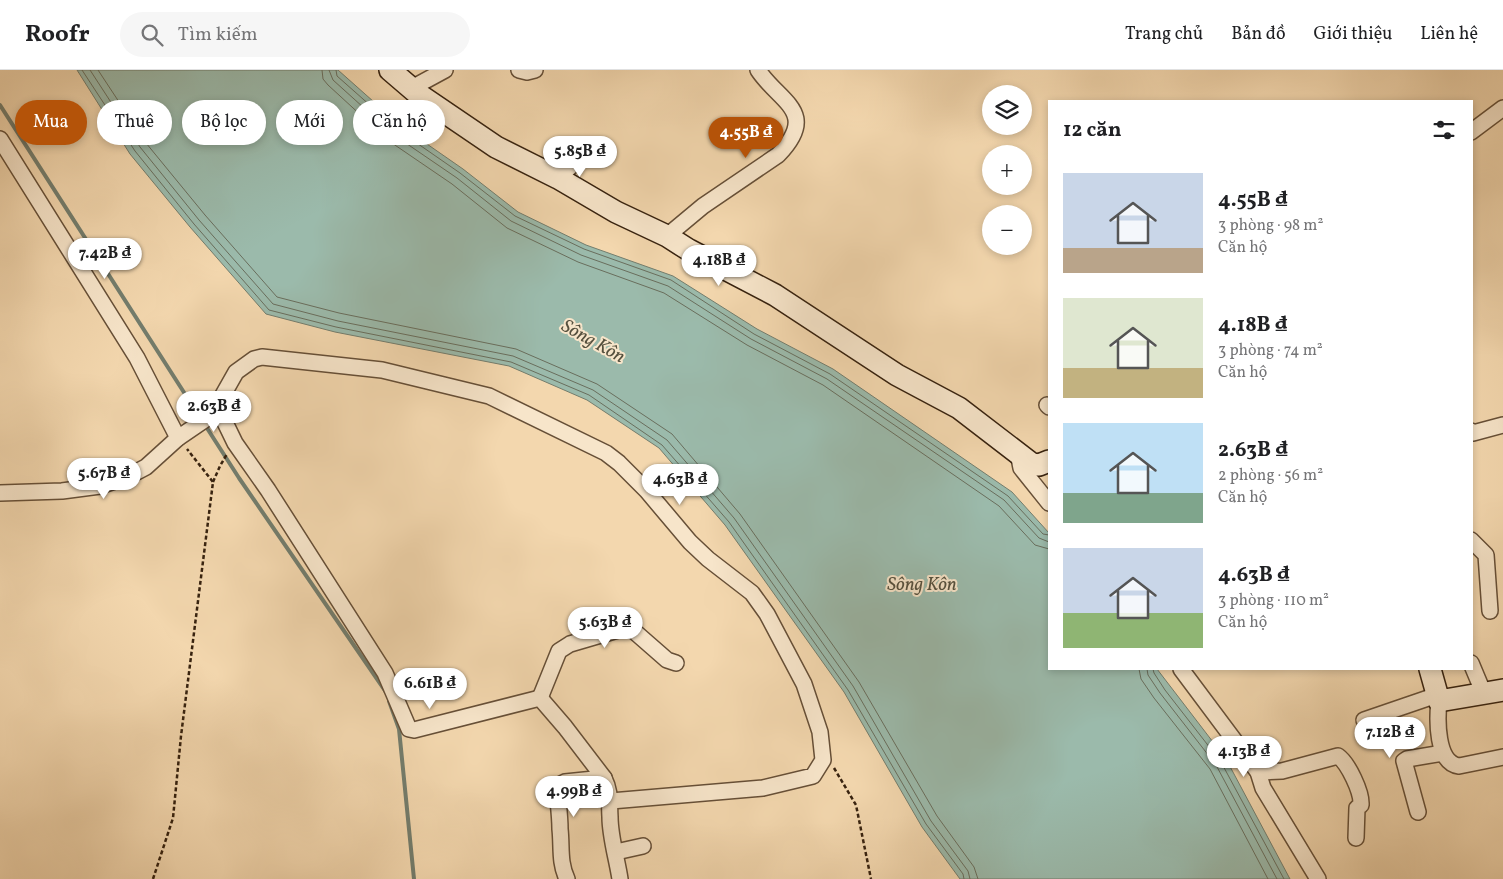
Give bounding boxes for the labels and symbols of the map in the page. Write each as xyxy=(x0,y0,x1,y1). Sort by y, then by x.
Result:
pin: 4.55B ₫ xyxy=(700,116,792,159)
pin: 5.85B ₫ xyxy=(534,136,626,178)
pin: 7.42B ₫ xyxy=(59,238,151,280)
pin: 4.18B ₫ xyxy=(673,244,765,287)
water label: Sông Kôn xyxy=(556,314,630,370)
pin: 2.63B ₫ xyxy=(168,390,260,433)
pin: 5.67B ₫ xyxy=(58,458,150,500)
pin: 4.63B ₫ xyxy=(634,464,726,506)
water label: Sông Kôn xyxy=(887,572,957,598)
pin: 5.63B ₫ xyxy=(559,606,651,649)
pin: 6.61B ₫ xyxy=(384,668,476,710)
pin: 7.12B ₫ xyxy=(1344,716,1436,759)
pin: 4.13B ₫ xyxy=(1198,736,1290,778)
pin: 4.99B ₫ xyxy=(528,776,620,818)

